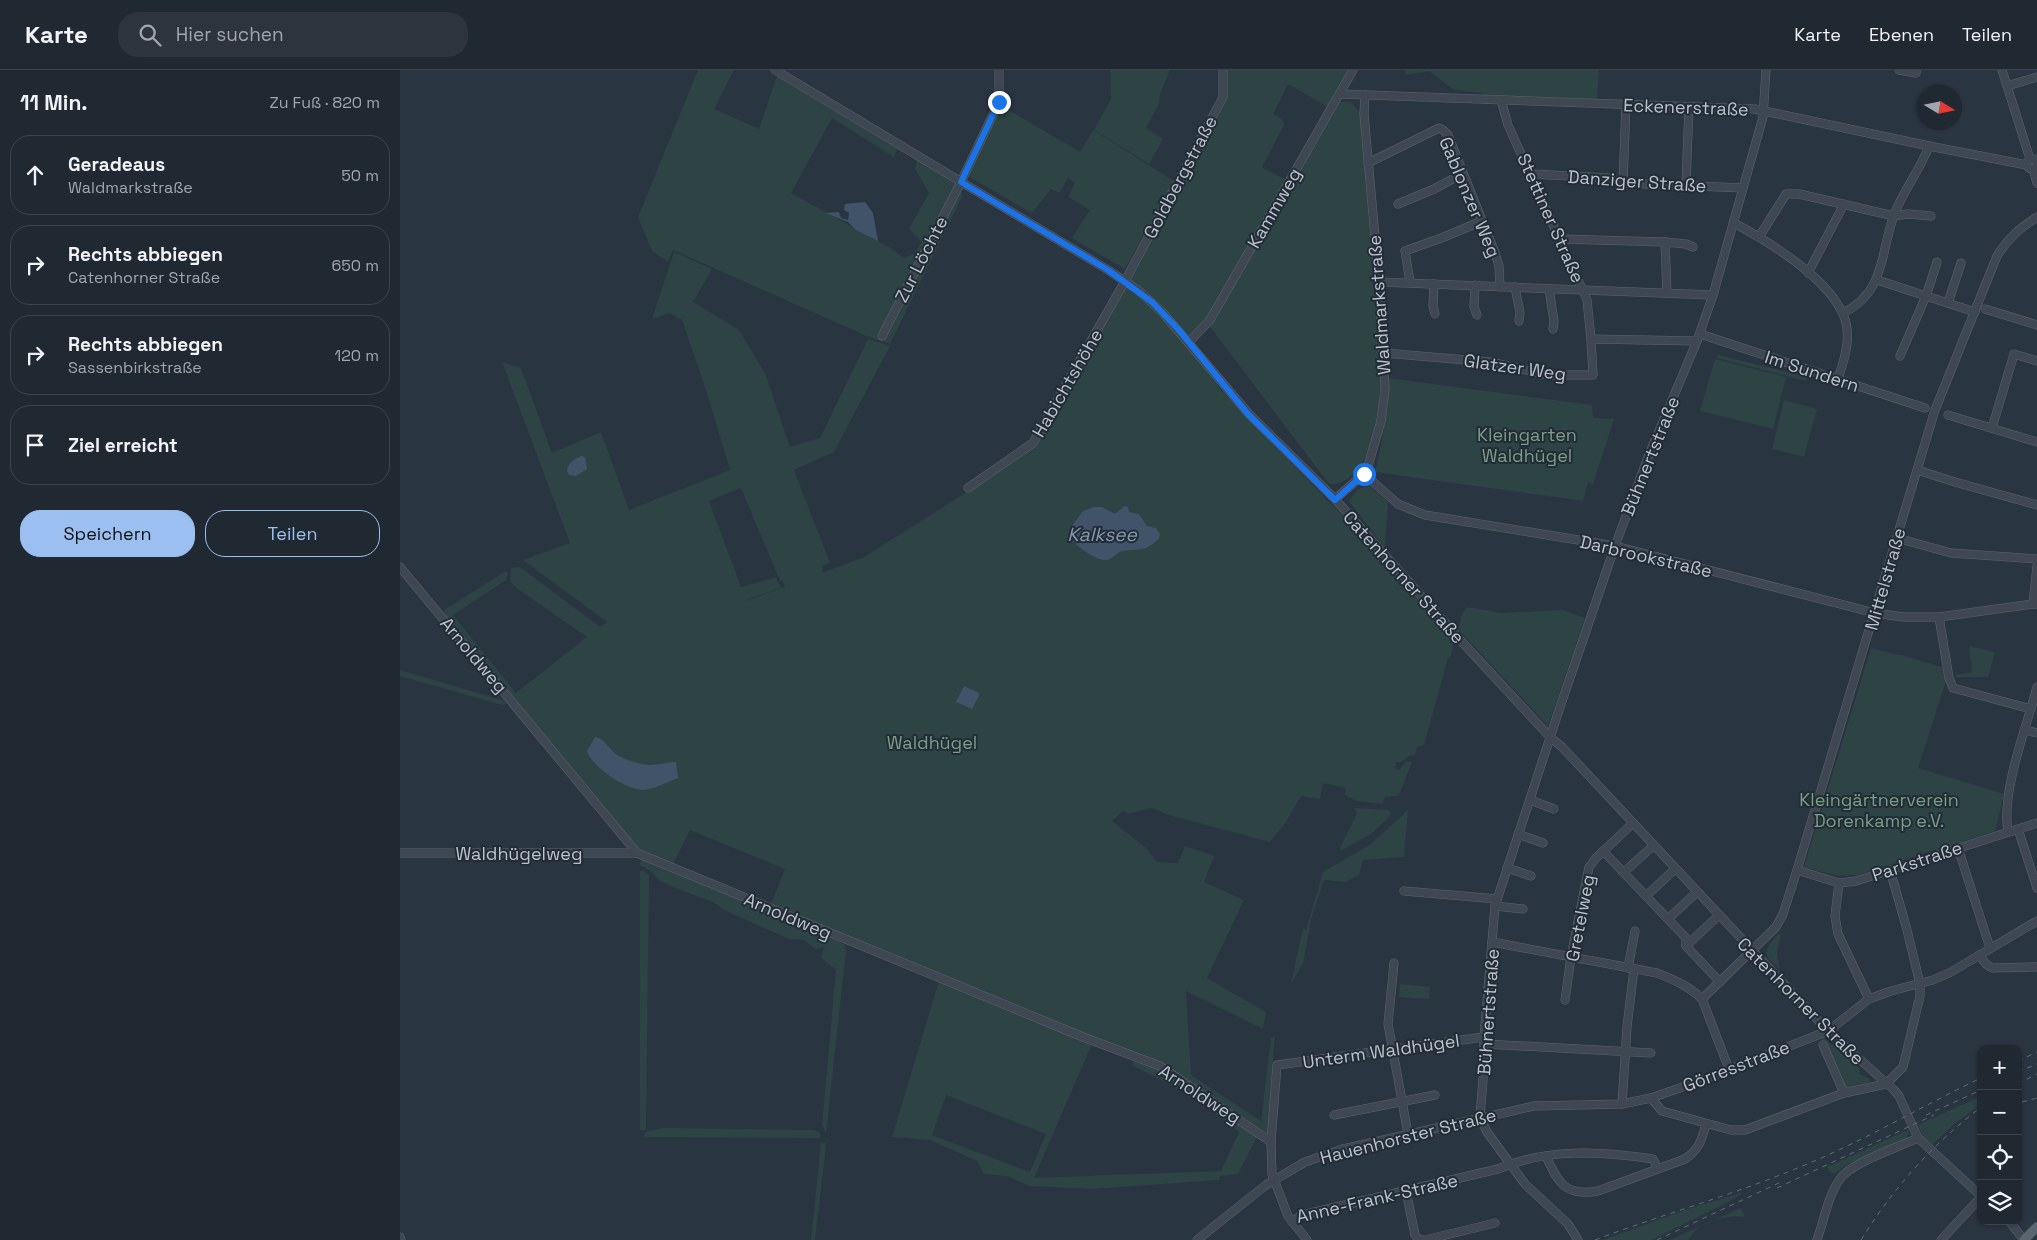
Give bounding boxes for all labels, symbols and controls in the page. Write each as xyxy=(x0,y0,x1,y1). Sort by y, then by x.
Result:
search box xyxy=(118,12,468,57)
text: Karte xyxy=(25,19,88,50)
icon: search xyxy=(136,21,164,49)
text: Hier suchen xyxy=(176,22,284,47)
text: Karte xyxy=(1794,23,1841,46)
text: Ebenen xyxy=(1869,23,1934,46)
text: Teilen xyxy=(1962,23,2012,46)
north arrow xyxy=(1917,85,1962,130)
text: 11 Min. xyxy=(20,89,88,116)
route end xyxy=(988,91,1011,114)
text: Zu Fuß · 820 m xyxy=(269,92,380,113)
street label: Eckenerstraße xyxy=(1623,93,1749,121)
street label: Goldbergstraße xyxy=(1138,112,1222,242)
street label: Gablonzer Weg xyxy=(1434,133,1506,261)
street label: Stettiner Straße xyxy=(1512,150,1590,286)
text: Geradeaus xyxy=(68,152,165,177)
icon: ahead xyxy=(21,161,49,189)
street label: Kammweg xyxy=(1242,164,1306,252)
text: 50 m xyxy=(341,165,379,186)
street label: Danziger Straße xyxy=(1567,165,1707,197)
text: Waldmarkstraße xyxy=(68,177,193,198)
street label: Zur Löchte xyxy=(889,212,953,306)
street label: Waldmarkstraße xyxy=(1363,234,1395,376)
text: Rechts abbiegen xyxy=(68,242,223,267)
icon: right xyxy=(21,251,49,279)
text: 650 m xyxy=(331,255,379,276)
text: Catenhorner Straße xyxy=(68,267,220,288)
street label: Habichtshöhe xyxy=(1027,325,1107,441)
text: Rechts abbiegen xyxy=(68,332,223,357)
icon: right xyxy=(21,341,49,369)
text: 120 m xyxy=(335,345,379,366)
street label: Im Sundern xyxy=(1762,345,1862,397)
street label: Glatzer Weg xyxy=(1462,348,1568,386)
text: Sassenbirkstraße xyxy=(68,357,202,378)
street label: Bühnertstraße xyxy=(1616,393,1684,519)
park label: Kleingarten Waldhügel xyxy=(1477,423,1577,467)
icon: arrive xyxy=(21,431,49,459)
text: Ziel erreicht xyxy=(68,433,178,458)
route start xyxy=(1353,463,1376,486)
street label: Catenhorner Straße xyxy=(1338,506,1470,648)
button: Speichern xyxy=(20,510,195,557)
button: Teilen xyxy=(205,510,380,557)
water label: Kalksee xyxy=(1067,522,1138,547)
street label: Mittelstraße xyxy=(1859,525,1911,633)
street label: Darbrookstraße xyxy=(1578,530,1714,582)
street label: Arnoldweg xyxy=(435,612,513,698)
park label: Waldhügel xyxy=(887,731,977,754)
park label: Kleingärtnerverein Dorenkamp e.V. xyxy=(1799,788,1959,832)
street label: Parkstraße xyxy=(1869,836,1965,886)
street label: Waldhügelweg xyxy=(456,842,582,865)
street label: Gretelweg xyxy=(1560,873,1600,963)
street label: Arnoldweg xyxy=(741,887,835,945)
street label: Catenhorner Straße xyxy=(1732,932,1870,1070)
street label: Bühnertstraße xyxy=(1472,948,1504,1076)
street label: Unterm Waldhügel xyxy=(1301,1029,1461,1073)
street label: Görresstraße xyxy=(1679,1035,1793,1097)
map controls xyxy=(1977,1045,2022,1225)
button: + xyxy=(1977,1045,2022,1090)
street label: Arnoldweg xyxy=(1155,1059,1245,1129)
button: − xyxy=(1977,1090,2022,1135)
street label: Hauenhorster Straße xyxy=(1317,1103,1499,1169)
button: locate xyxy=(1977,1135,2022,1180)
street label: Anne-Frank-Straße xyxy=(1294,1168,1460,1228)
button: layers xyxy=(1977,1180,2022,1225)

